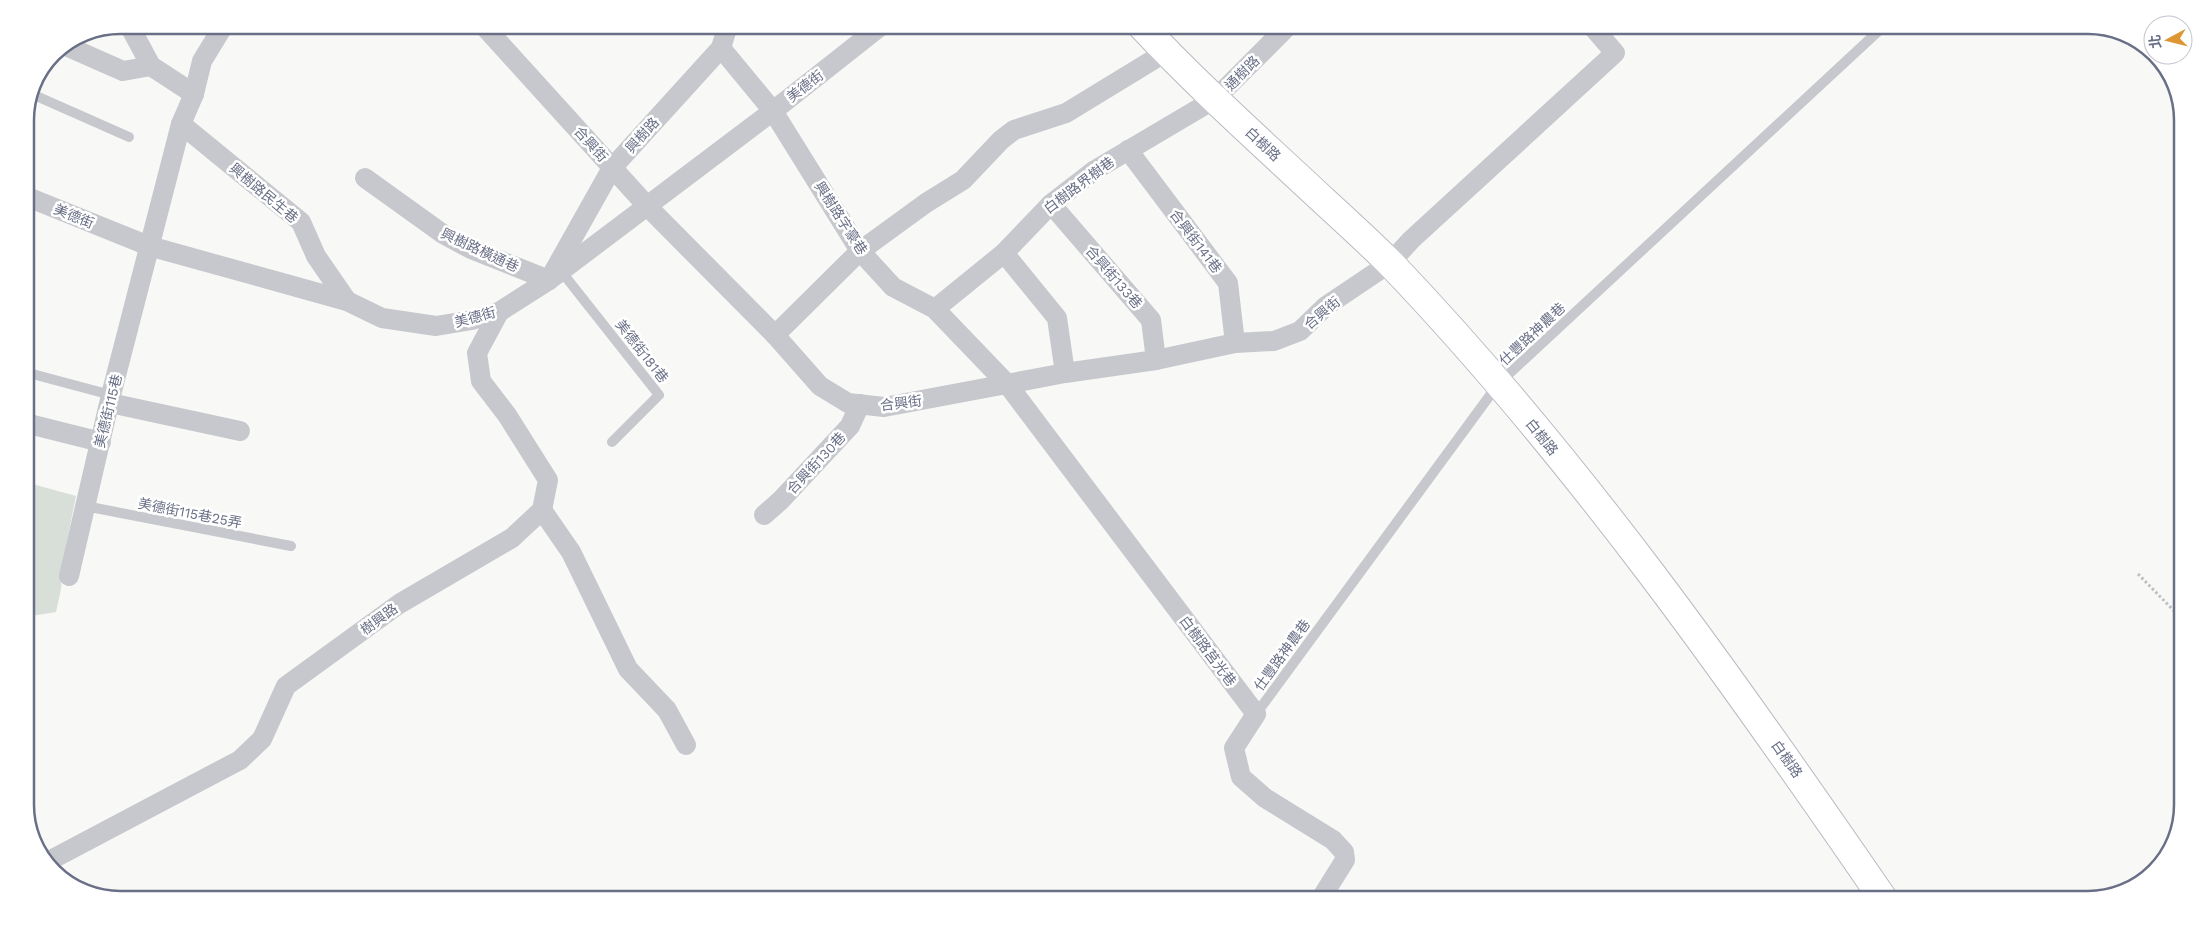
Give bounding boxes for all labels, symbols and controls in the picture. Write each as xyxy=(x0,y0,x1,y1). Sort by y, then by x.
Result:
north arrow xyxy=(2143,15,2193,65)
text: 北 xyxy=(2146,34,2164,50)
street label: 通樹路 xyxy=(1221,52,1263,94)
street label: 美德街 xyxy=(784,67,826,105)
street label: 興樹路 xyxy=(622,114,662,156)
street label: 合興街 xyxy=(571,123,611,165)
street label: 白樹路 xyxy=(1242,124,1284,164)
street label: 白樹路界樹巷 xyxy=(1041,153,1117,217)
street label: 興樹路民生巷 xyxy=(227,160,301,226)
street label: 興樹路字豪巷 xyxy=(811,178,871,258)
street label: 美德街 xyxy=(52,201,96,231)
street label: 合興街141巷 xyxy=(1167,206,1225,276)
street label: 興樹路橫通巷 xyxy=(439,225,521,275)
street label: 合興街133巷 xyxy=(1082,242,1146,312)
street label: 合興街 xyxy=(1301,293,1343,333)
street label: 仕豐路神農巷 xyxy=(1496,300,1568,368)
street label: 美德街 xyxy=(453,304,497,330)
street label: 美德街181巷 xyxy=(612,316,672,386)
street label: 美德街115巷 xyxy=(91,373,125,449)
street label: 合興街 xyxy=(879,393,923,413)
street label: 白樹路 xyxy=(1523,416,1561,458)
street label: 合興街130巷 xyxy=(783,429,849,497)
street label: 美德街115巷25弄 xyxy=(137,495,243,531)
street label: 樹興路 xyxy=(357,600,401,638)
street label: 白樹路莒光巷 xyxy=(1176,613,1240,689)
street label: 仕豐路神農巷 xyxy=(1251,616,1313,694)
street label: 白樹路 xyxy=(1768,737,1806,781)

